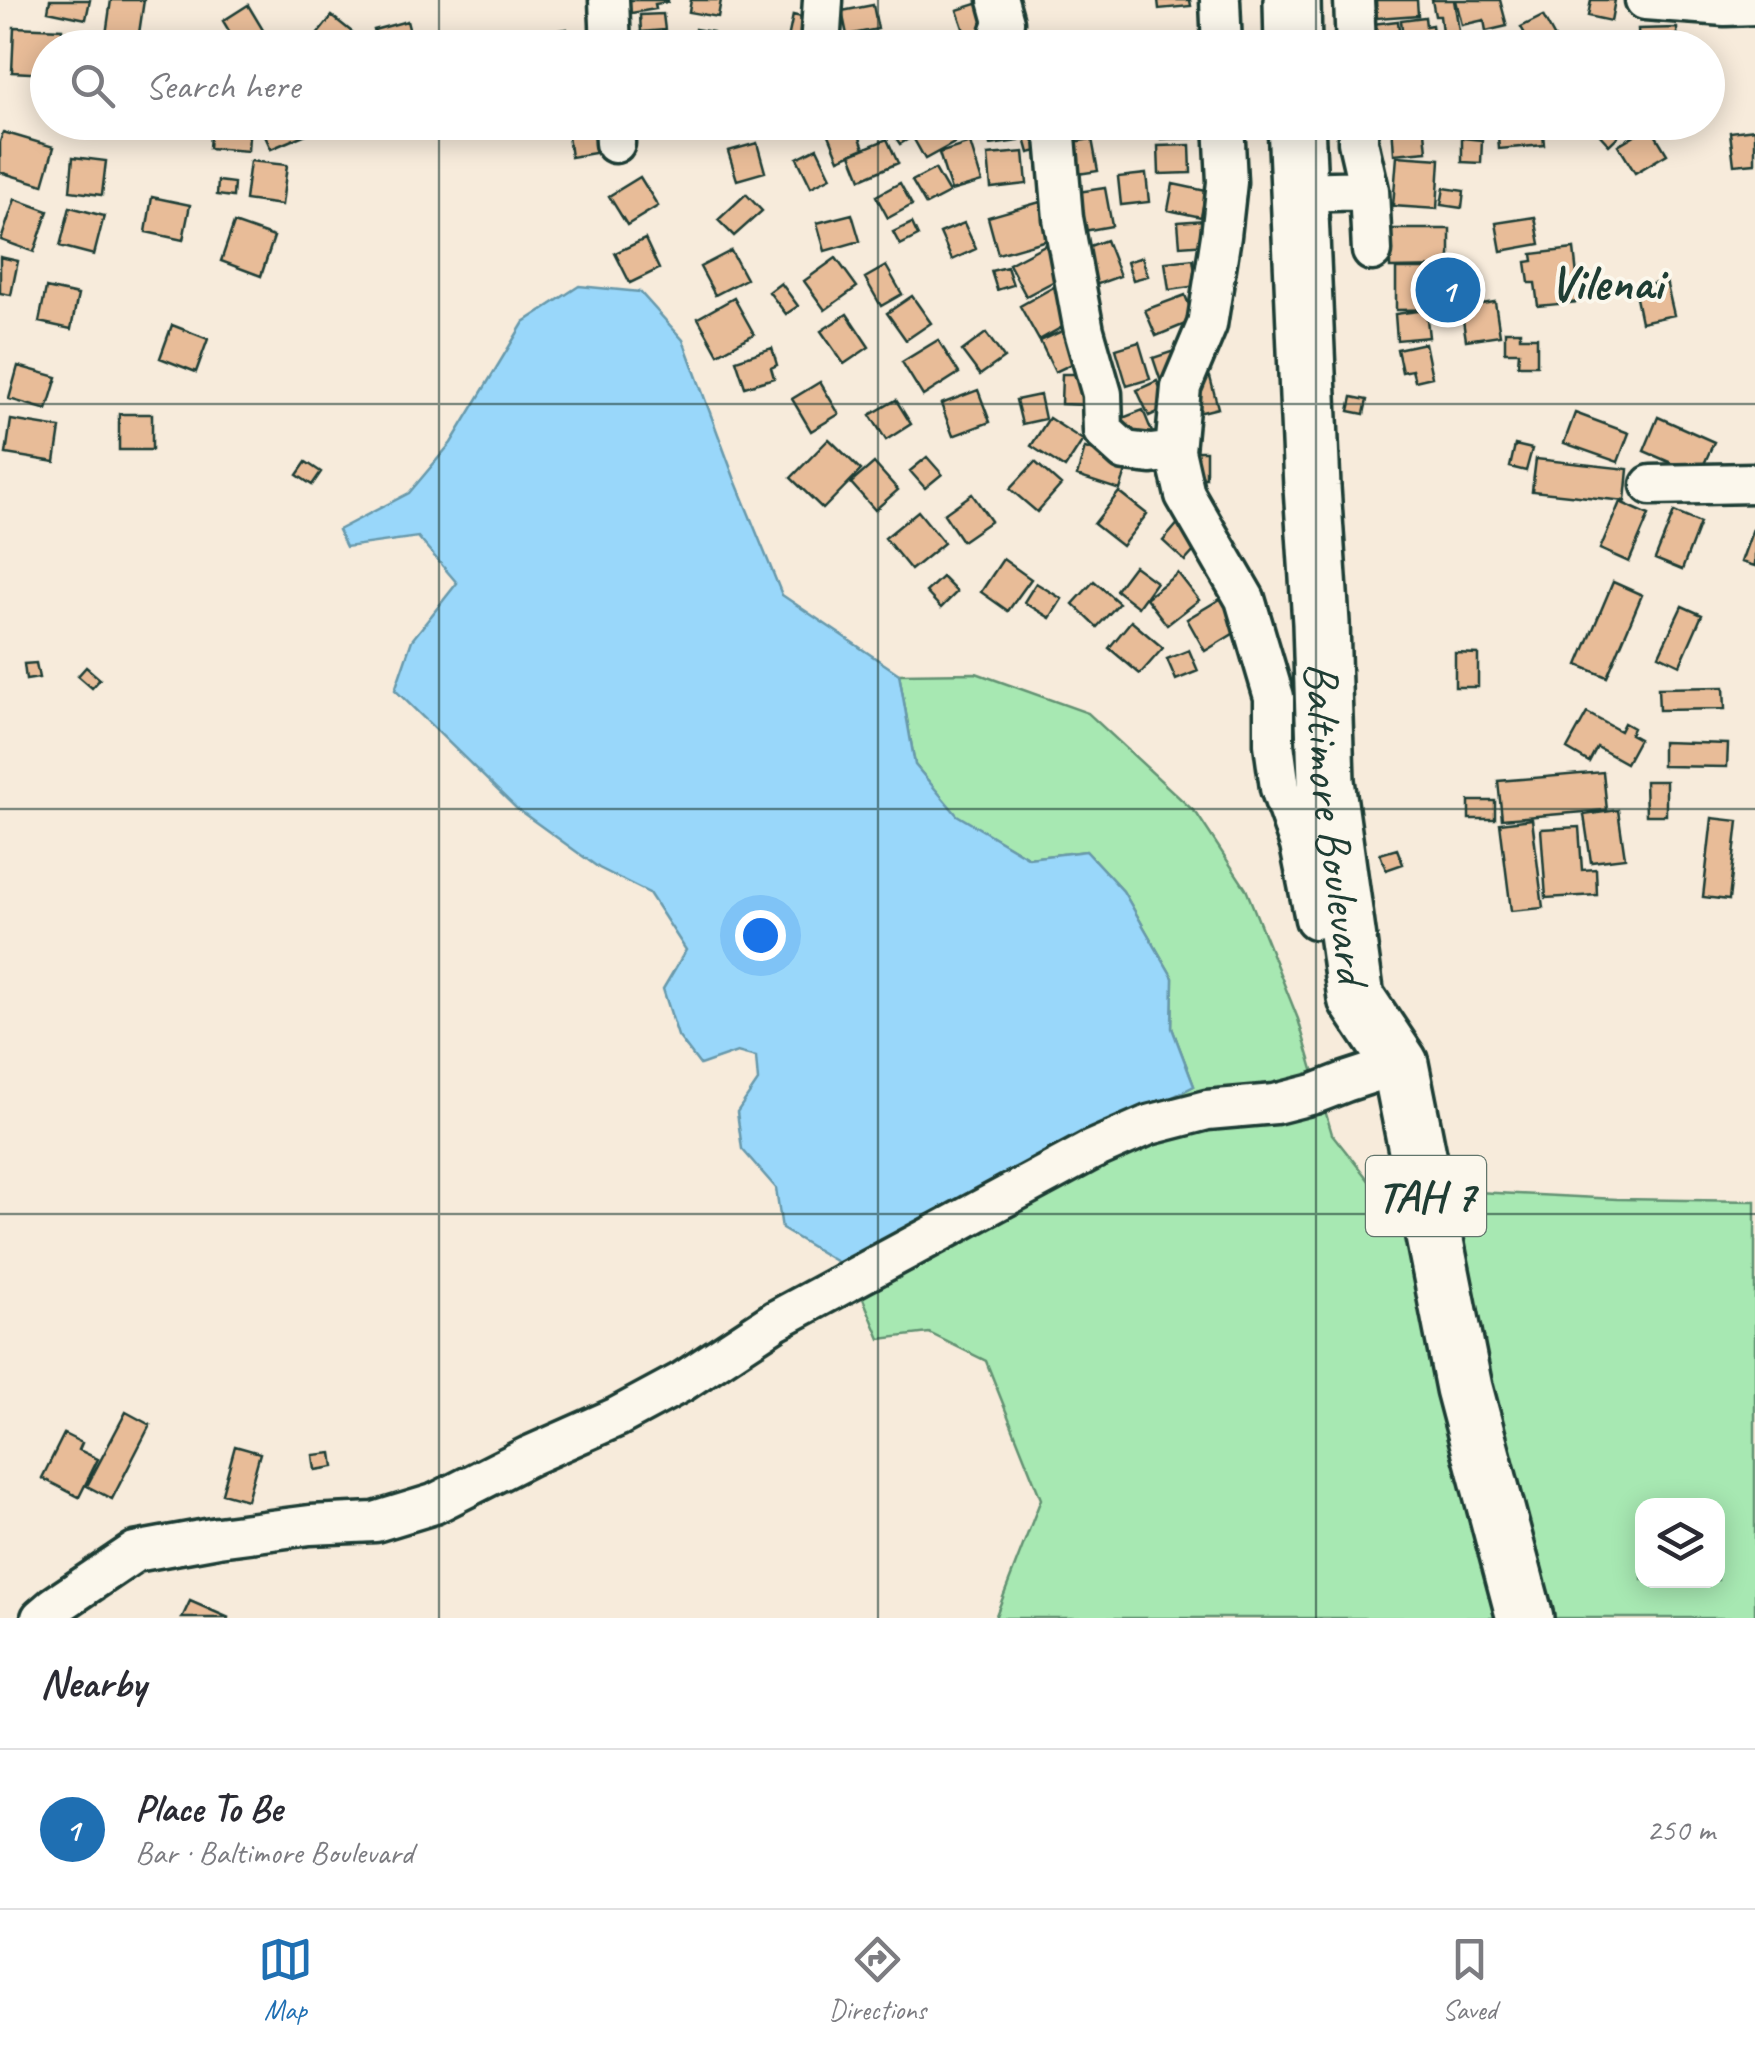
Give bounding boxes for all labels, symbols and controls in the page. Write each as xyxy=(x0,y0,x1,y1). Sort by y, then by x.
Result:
search box xyxy=(30,30,1725,140)
icon: search xyxy=(65,58,120,113)
text: Search here xyxy=(145,62,300,109)
district label: Vilenai xyxy=(1549,251,1669,314)
pin: 1 xyxy=(1416,252,1480,328)
street label: Baltimore Boulevard xyxy=(1292,661,1385,994)
your location xyxy=(735,910,786,961)
road number: TAH 7 xyxy=(1366,1156,1486,1236)
map controls xyxy=(1635,1498,1725,1588)
button: layers xyxy=(1635,1498,1725,1588)
text: Nearby xyxy=(40,1657,146,1710)
text: Place To Be xyxy=(135,1785,282,1832)
text: 1 xyxy=(65,1809,80,1850)
text: 250 m xyxy=(1646,1809,1715,1850)
text: Bar · Baltimore Boulevard xyxy=(135,1832,413,1873)
tab: Map xyxy=(258,1932,313,2027)
tab: Directions xyxy=(829,1932,926,2027)
tab: Saved xyxy=(1442,1932,1497,2027)

